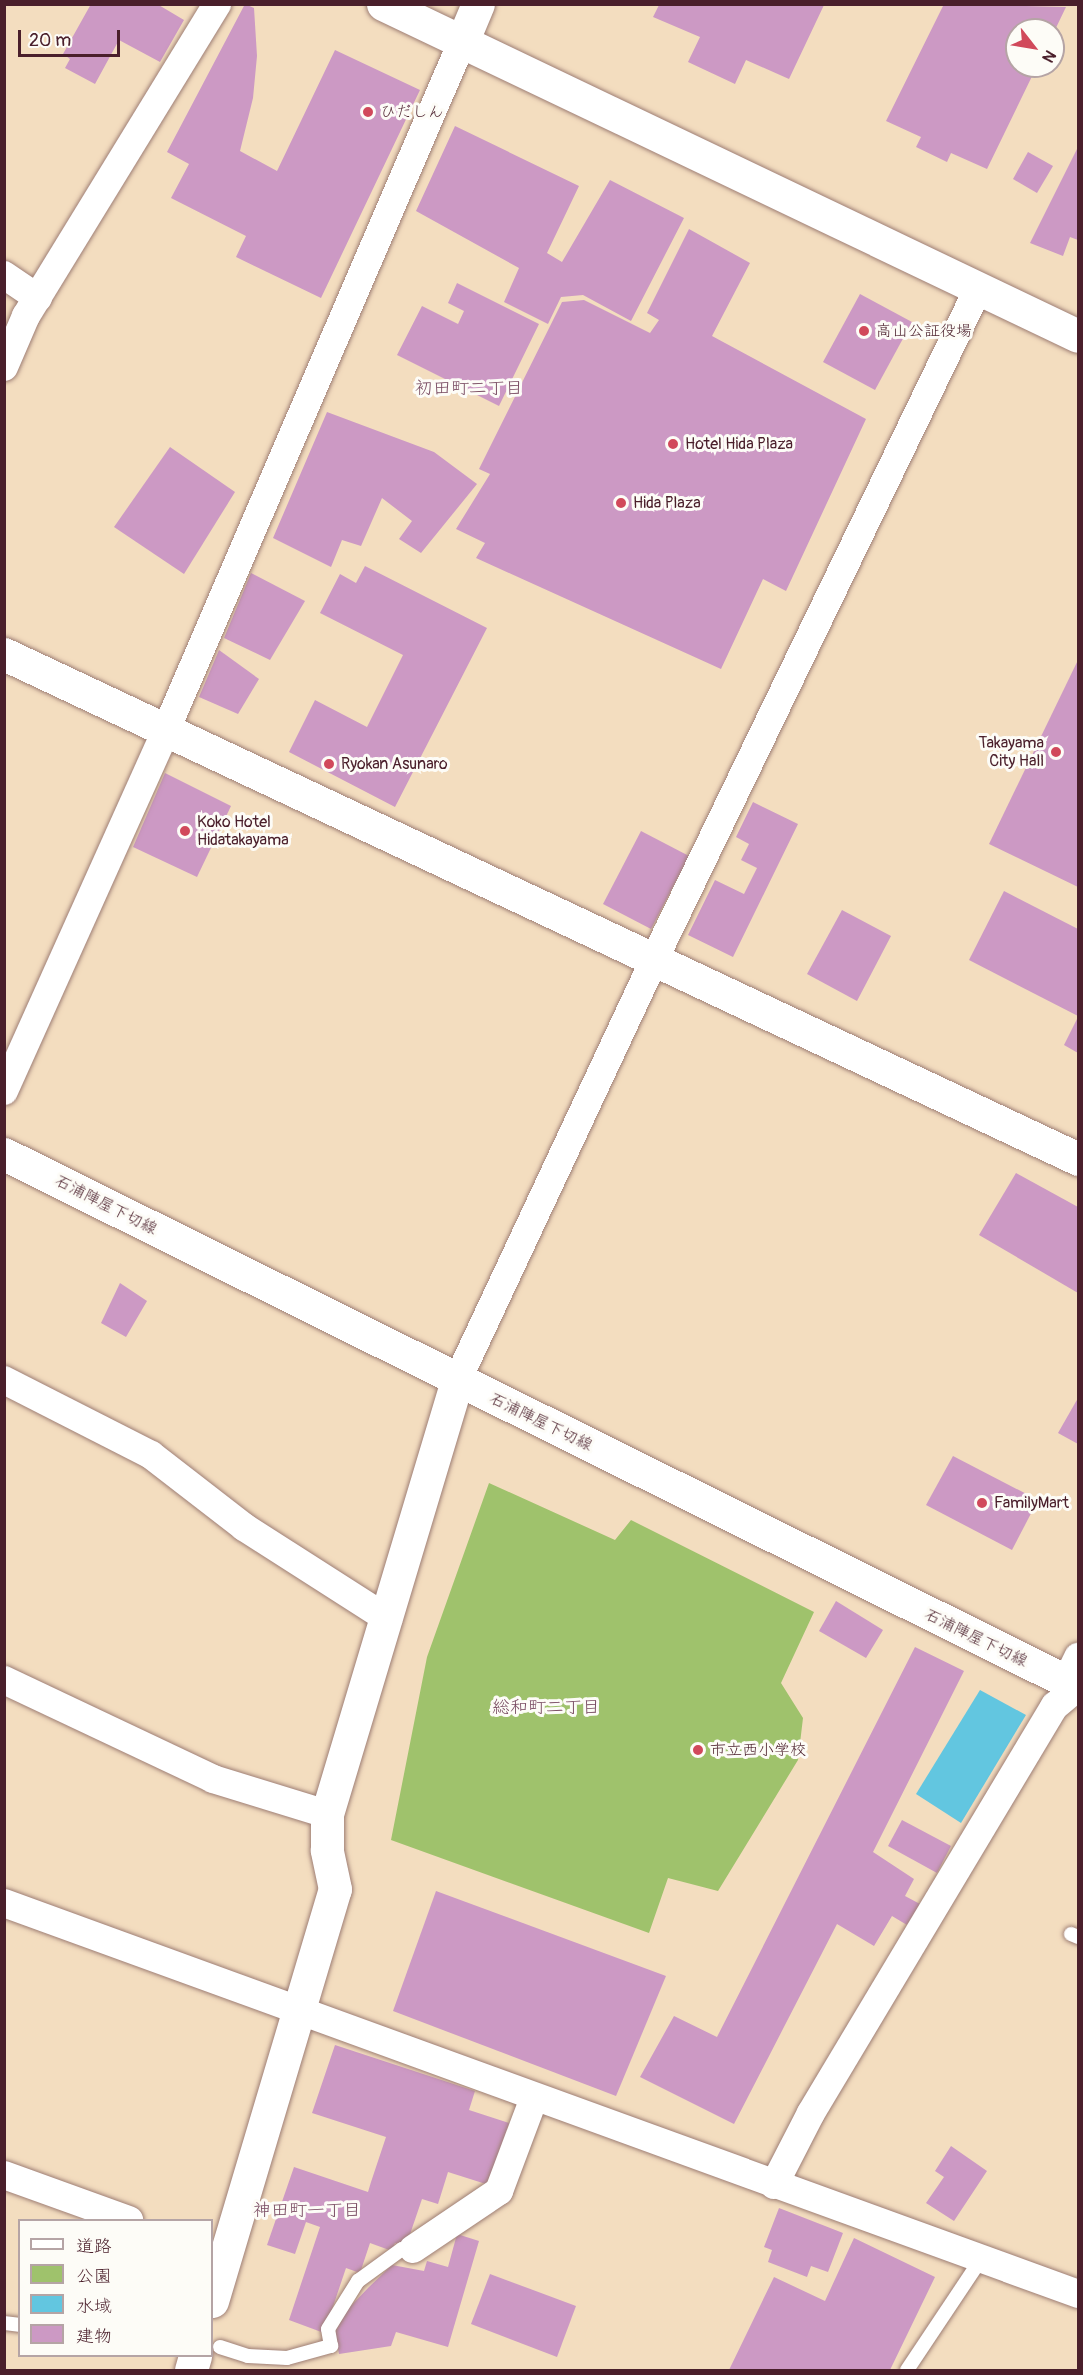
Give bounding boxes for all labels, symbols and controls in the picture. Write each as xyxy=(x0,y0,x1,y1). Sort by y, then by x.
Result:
scale bar xyxy=(21,18,123,56)
north arrow xyxy=(1005,18,1065,78)
text: 20 m xyxy=(29,29,71,52)
text: N xyxy=(1037,46,1060,66)
place label: ひだしん xyxy=(380,102,444,122)
marker: ひだしん xyxy=(361,105,375,119)
place label: 高山公証役場 xyxy=(876,321,972,341)
marker: 高山公証役場 xyxy=(857,324,871,338)
district label: 初田町二丁目 xyxy=(415,378,523,400)
place label: Hotel Hida Plaza xyxy=(685,434,793,454)
marker: Hotel Hida Plaza xyxy=(666,437,680,451)
place label: Hida Plaza xyxy=(633,493,701,513)
marker: Hida Plaza xyxy=(614,496,628,510)
place label: Takayama City Hall xyxy=(979,733,1044,771)
marker: Takayama City Hall xyxy=(1049,745,1063,759)
place label: Ryokan Asunaro xyxy=(341,754,448,774)
marker: Ryokan Asunaro xyxy=(322,757,336,771)
place label: Koko Hotel Hidatakayama xyxy=(197,812,289,850)
marker: Koko Hotel Hidatakayama xyxy=(178,824,192,838)
street label: 石浦陣屋下切線 xyxy=(52,1171,160,1239)
street label: 石浦陣屋下切線 xyxy=(486,1389,596,1455)
place label: FamilyMart xyxy=(994,1493,1069,1513)
marker: FamilyMart xyxy=(975,1496,989,1510)
street label: 石浦陣屋下切線 xyxy=(921,1605,1031,1671)
district label: 総和町二丁目 xyxy=(492,1697,600,1719)
place label: 市立西小学校 xyxy=(710,1740,806,1760)
marker: 市立西小学校 xyxy=(691,1743,705,1757)
district label: 神田町一丁目 xyxy=(253,2200,361,2222)
legend xyxy=(18,2219,213,2357)
text: 道路 xyxy=(76,2235,112,2258)
text: 公園 xyxy=(76,2265,112,2288)
text: 水域 xyxy=(76,2295,112,2318)
text: 建物 xyxy=(76,2325,112,2348)

